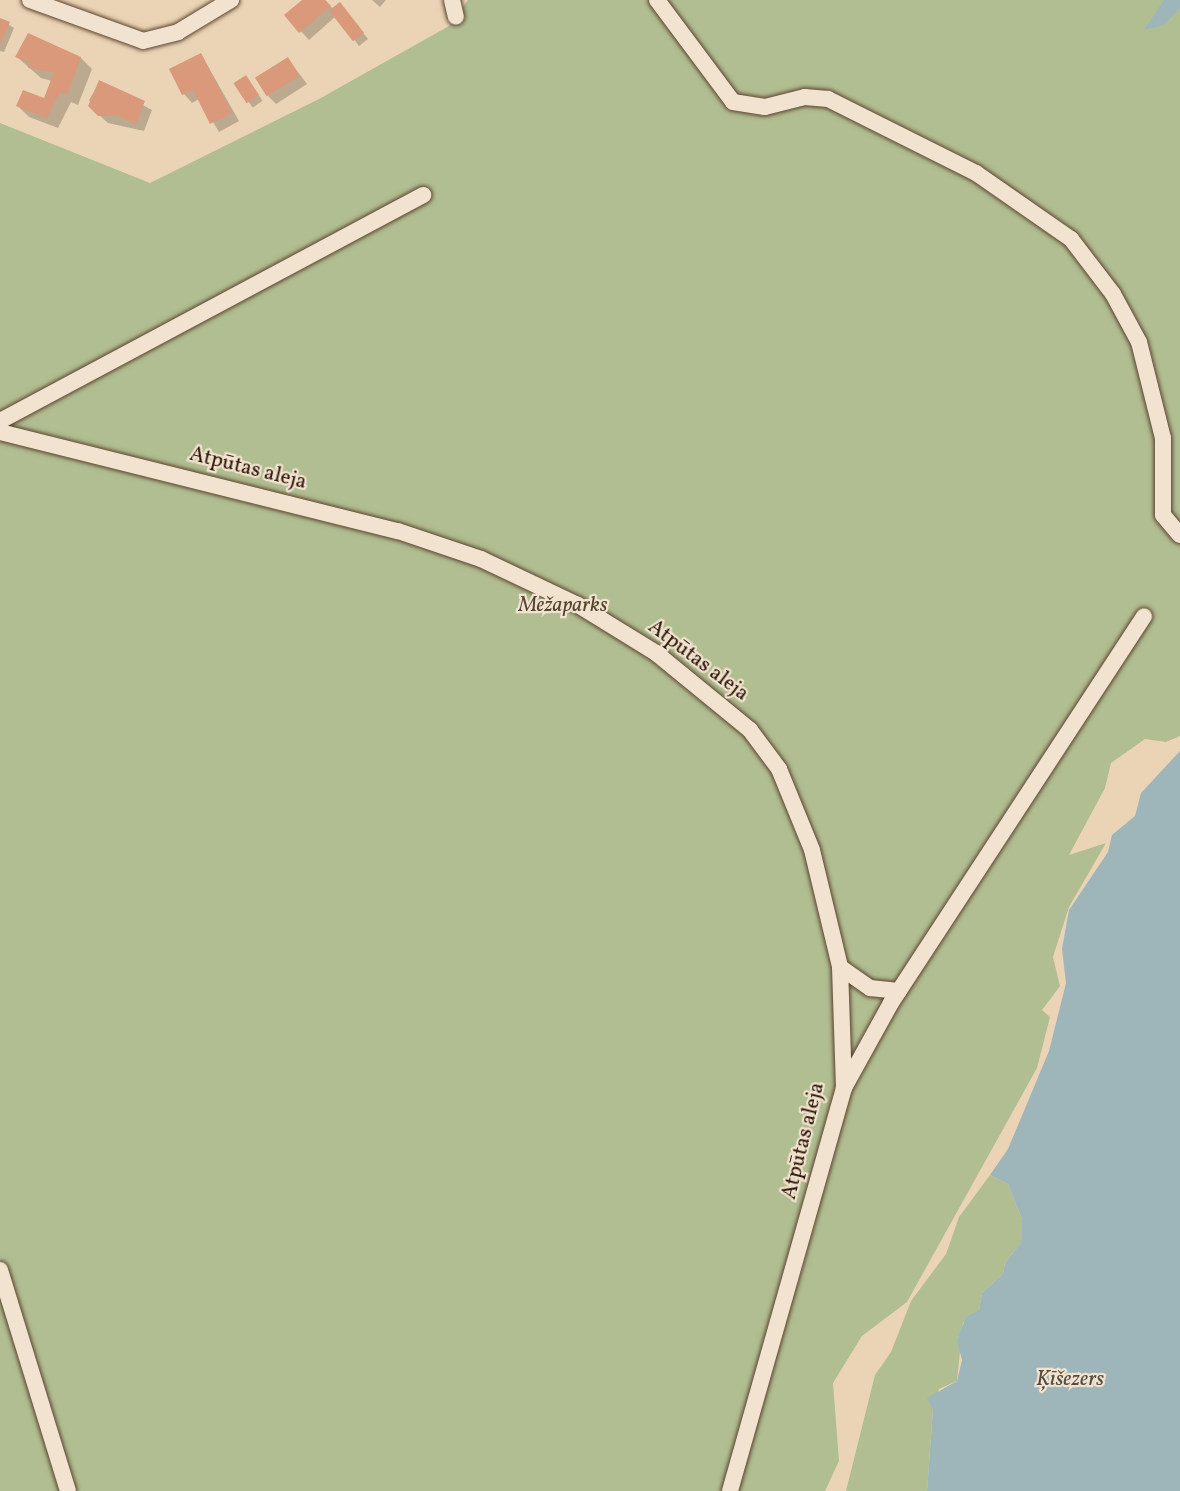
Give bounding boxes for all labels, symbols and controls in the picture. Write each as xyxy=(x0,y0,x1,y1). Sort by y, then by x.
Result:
street label: Atpūtas aleja xyxy=(187,442,309,496)
park label: Mežaparks xyxy=(518,593,608,619)
street label: Atpūtas aleja xyxy=(643,615,753,707)
street label: Atpūtas aleja xyxy=(777,1080,831,1202)
water label: Ķīšezers xyxy=(1036,1367,1104,1393)

